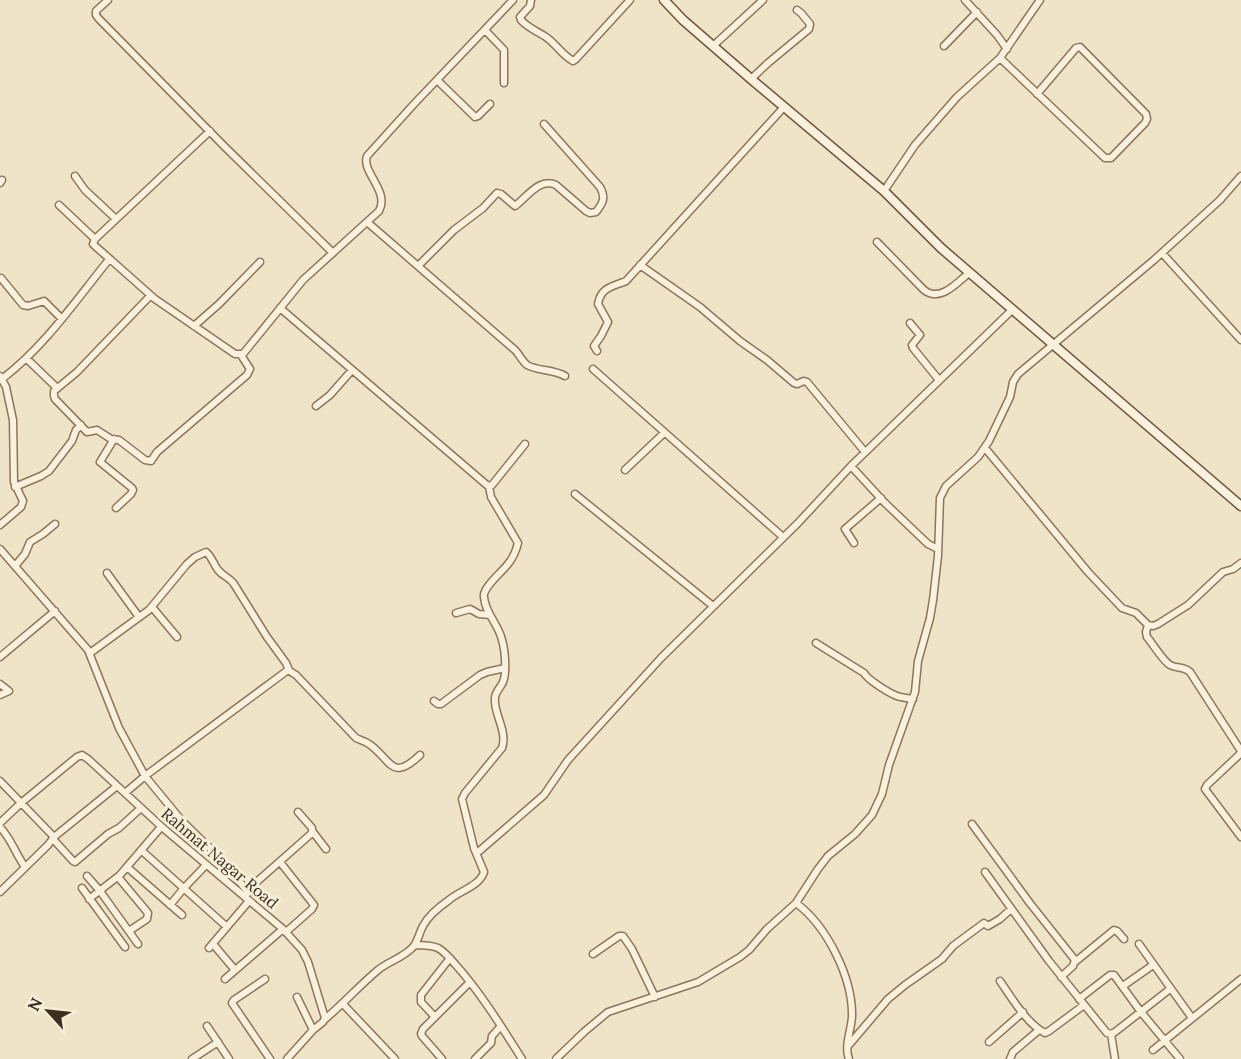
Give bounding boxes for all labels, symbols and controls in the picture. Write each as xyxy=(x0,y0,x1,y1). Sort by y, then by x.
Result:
street label: Rahmat Nagar Road xyxy=(157,803,283,913)
north arrow xyxy=(18,981,78,1041)
text: N xyxy=(23,994,46,1014)

